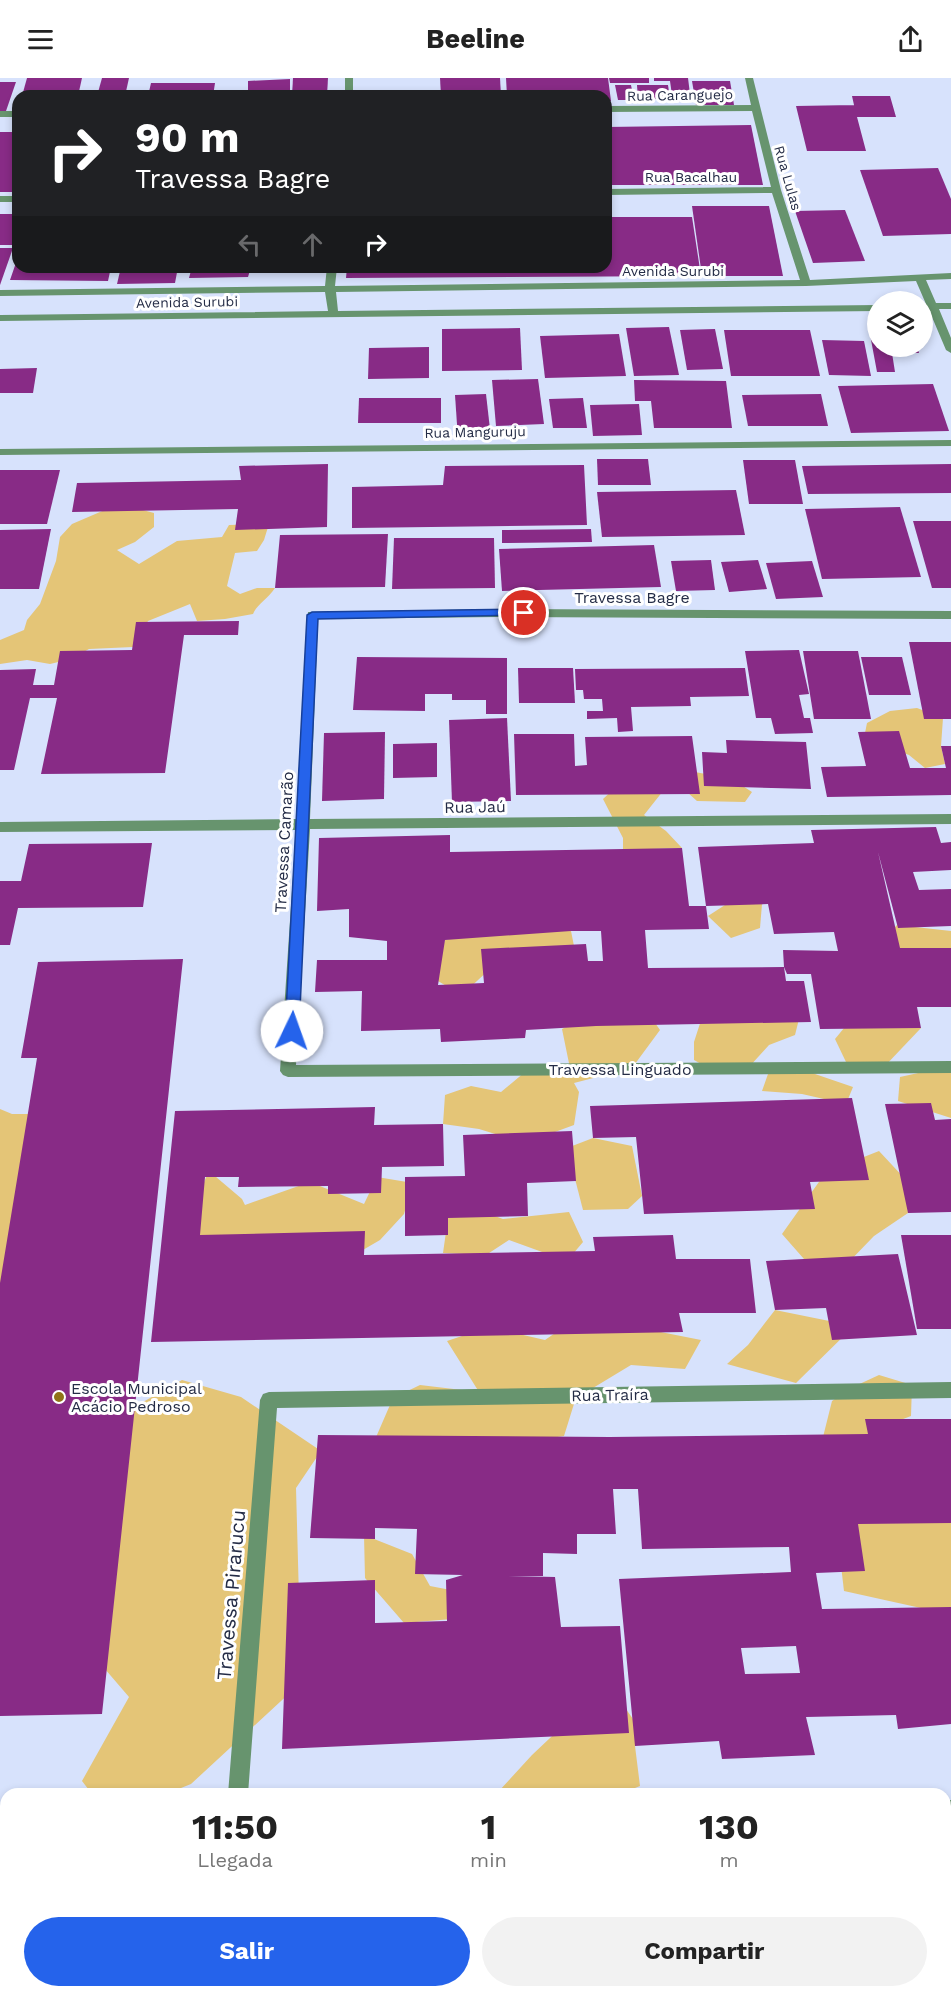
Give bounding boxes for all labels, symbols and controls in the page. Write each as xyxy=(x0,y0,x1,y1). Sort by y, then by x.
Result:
icon: menu xyxy=(24,23,57,56)
text: Beeline xyxy=(426,23,525,55)
icon: share xyxy=(894,23,927,56)
street label: Rua Caranguejo xyxy=(627,86,733,104)
text: 90 m xyxy=(135,113,239,162)
icon: right xyxy=(36,114,114,192)
street label: Rua Lulas xyxy=(771,144,805,212)
text: Travessa Bagre xyxy=(135,163,330,195)
street label: Rua Bacalhau xyxy=(645,169,737,185)
icon: left xyxy=(233,228,266,261)
icon: ahead xyxy=(296,228,329,261)
icon: right xyxy=(359,228,392,261)
street label: Avenida Surubi xyxy=(622,263,724,279)
map controls xyxy=(867,291,933,357)
button: layers xyxy=(867,291,933,357)
street label: Avenida Surubi xyxy=(136,293,238,311)
street label: Rua Manguruju xyxy=(424,423,526,441)
pin xyxy=(498,587,549,638)
street label: Travessa Bagre xyxy=(574,588,690,607)
icon: arrive xyxy=(507,596,540,629)
street label: Travessa Camarão xyxy=(271,771,297,913)
street label: Rua Jaú xyxy=(444,797,506,817)
position arrow xyxy=(260,999,324,1063)
street label: Travessa Linguado xyxy=(548,1060,692,1079)
place label: Escola Municipal Acácio Pedroso xyxy=(71,1379,202,1416)
street label: Rua Traíra xyxy=(571,1385,649,1405)
marker: Escola Municipal Acácio Pedroso xyxy=(52,1390,66,1404)
street label: Travessa Pirarucu xyxy=(212,1509,250,1681)
text: 11:50 xyxy=(192,1806,278,1848)
text: 1 xyxy=(481,1806,496,1848)
text: 130 xyxy=(699,1806,759,1848)
text: Llegada xyxy=(197,1848,273,1872)
text: min xyxy=(470,1848,507,1872)
text: m xyxy=(719,1848,738,1872)
button: Salir xyxy=(24,1917,470,1986)
button: Compartir xyxy=(482,1917,927,1986)

